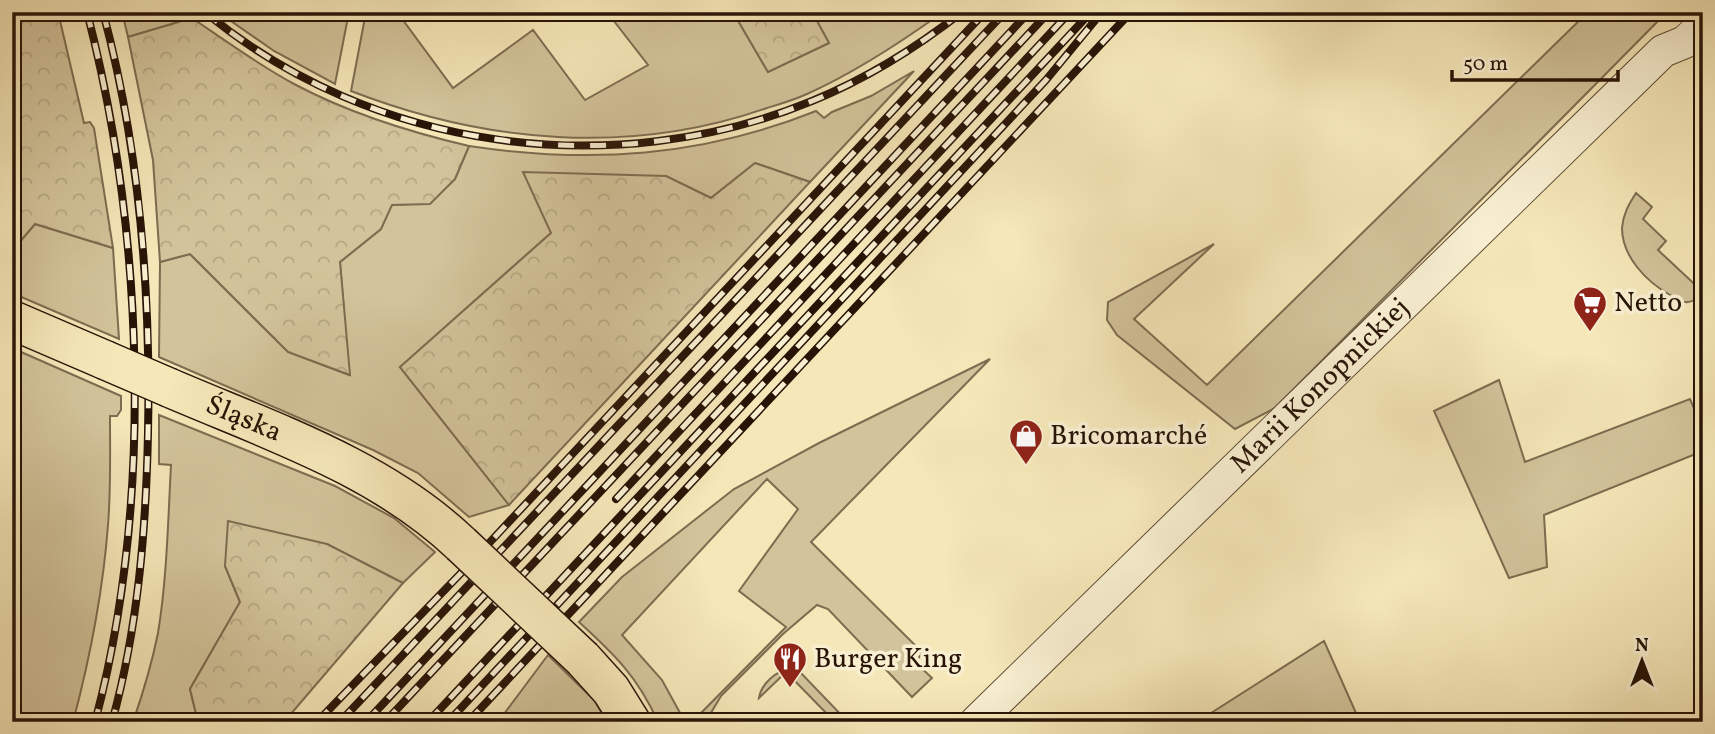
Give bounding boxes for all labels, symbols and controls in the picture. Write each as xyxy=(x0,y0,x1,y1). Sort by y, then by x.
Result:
scale bar xyxy=(1452,38,1619,82)
text: 50 m xyxy=(1463,50,1508,79)
supermarket icon: Netto xyxy=(1571,284,1609,333)
place label: Netto xyxy=(1614,284,1682,323)
street label: Marii Konopnickiej xyxy=(1222,289,1418,483)
street label: Śląska xyxy=(200,386,288,452)
shop icon: Bricomarché xyxy=(1007,417,1045,466)
place label: Bricomarché xyxy=(1050,417,1207,456)
north arrow xyxy=(1606,626,1676,696)
text: N xyxy=(1635,633,1649,659)
restaurant icon: Burger King xyxy=(771,640,809,689)
place label: Burger King xyxy=(814,640,962,679)

